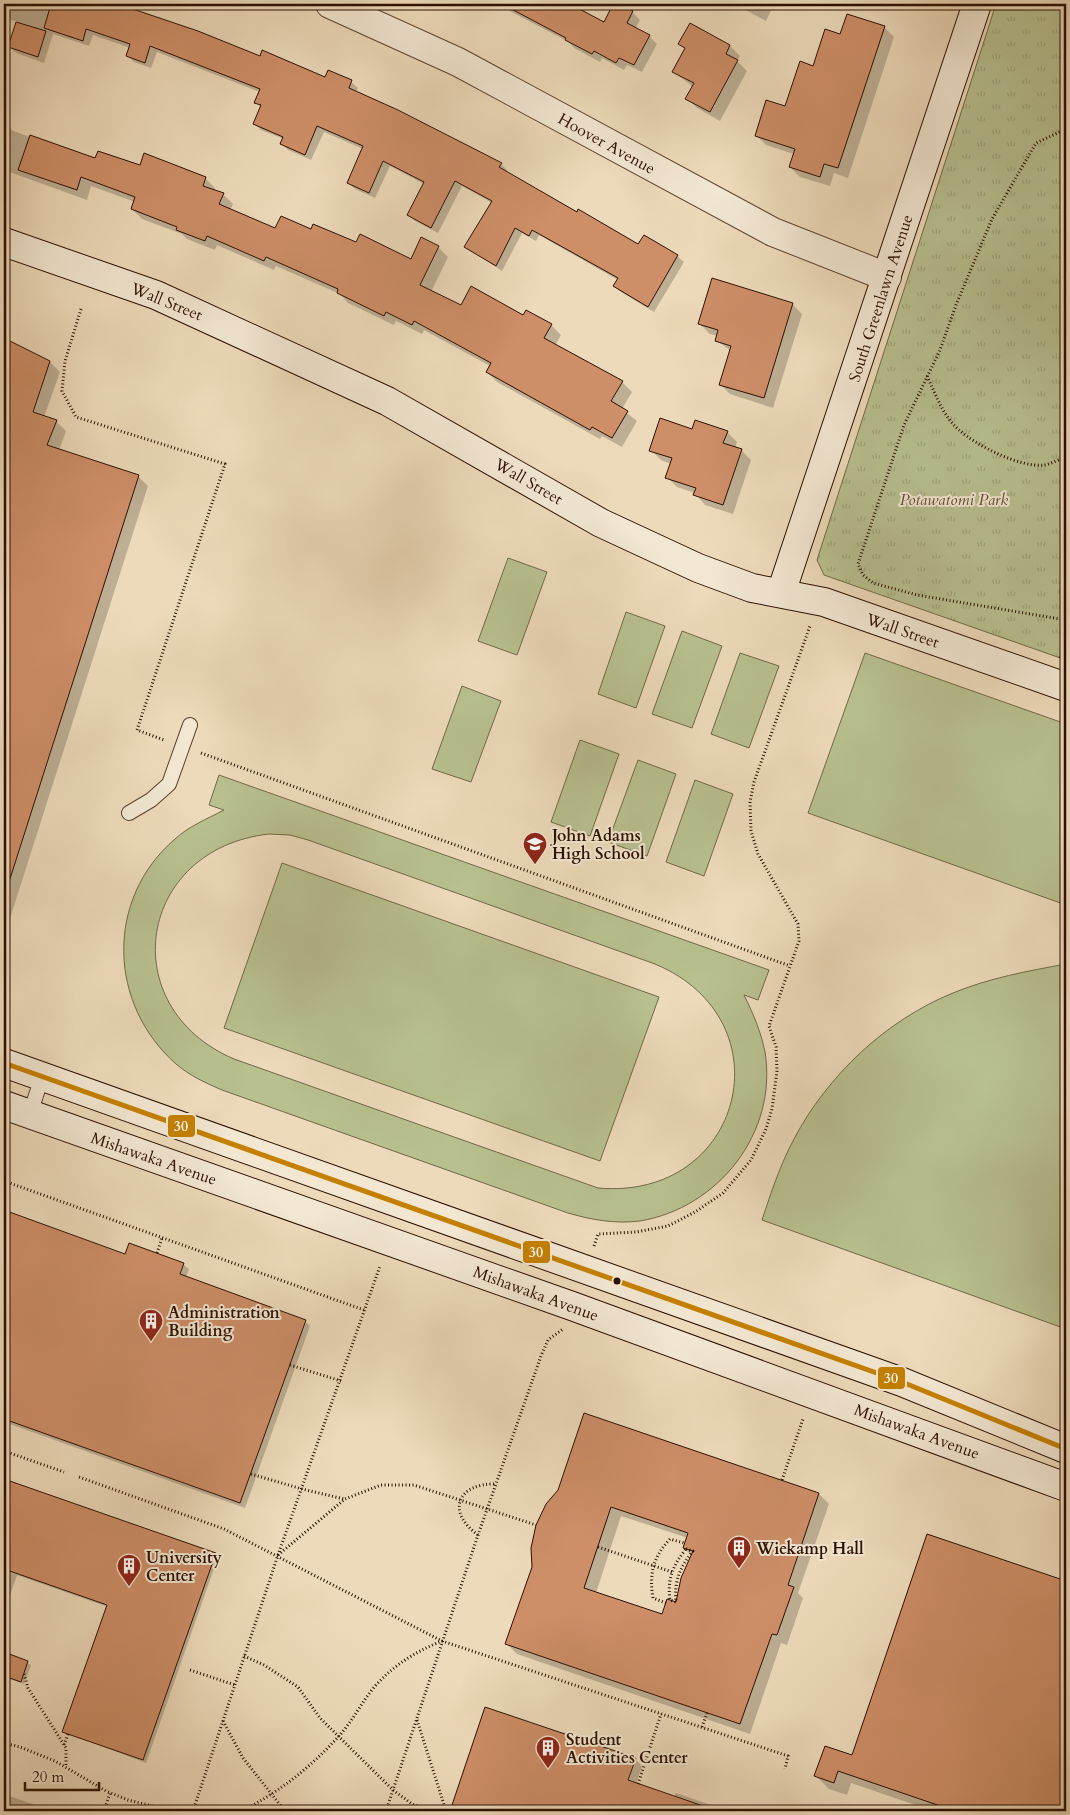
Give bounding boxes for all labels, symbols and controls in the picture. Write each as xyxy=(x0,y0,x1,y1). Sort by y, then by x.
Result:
street label: Hoover Avenue xyxy=(554,108,659,180)
street label: South Greenlawn Avenue xyxy=(843,212,918,385)
street label: Wall Street xyxy=(127,277,206,326)
street label: Wall Street xyxy=(489,453,567,510)
park label: Potawatomi Park xyxy=(900,489,1008,511)
street label: Wall Street xyxy=(862,608,942,654)
place label: John Adams High School xyxy=(550,825,645,865)
school or university icon: John Adams High School xyxy=(522,831,548,865)
line badge: 30 xyxy=(167,1114,196,1138)
text: 30 xyxy=(174,1117,188,1136)
street label: Mishawaka Avenue xyxy=(88,1127,220,1191)
line badge: 30 xyxy=(522,1240,551,1264)
text: 30 xyxy=(529,1243,543,1262)
street label: Mishawaka Avenue xyxy=(470,1261,601,1327)
unlabelled marker xyxy=(612,1276,622,1286)
place label: Administration Building xyxy=(168,1302,281,1342)
building icon: Administration Building xyxy=(138,1308,164,1342)
line badge: 30 xyxy=(877,1366,906,1390)
text: 30 xyxy=(884,1369,898,1388)
street label: Mishawaka Avenue xyxy=(851,1399,982,1465)
building icon: Wiekamp Hall xyxy=(726,1535,752,1569)
place label: Wiekamp Hall xyxy=(755,1538,864,1560)
place label: University Center xyxy=(146,1547,222,1587)
building icon: University Center xyxy=(116,1553,142,1587)
place label: Student Activities Center xyxy=(566,1729,688,1769)
building icon: Student Activities Center xyxy=(535,1735,561,1769)
scale bar xyxy=(25,1760,99,1792)
text: 20 m xyxy=(32,1767,64,1787)

